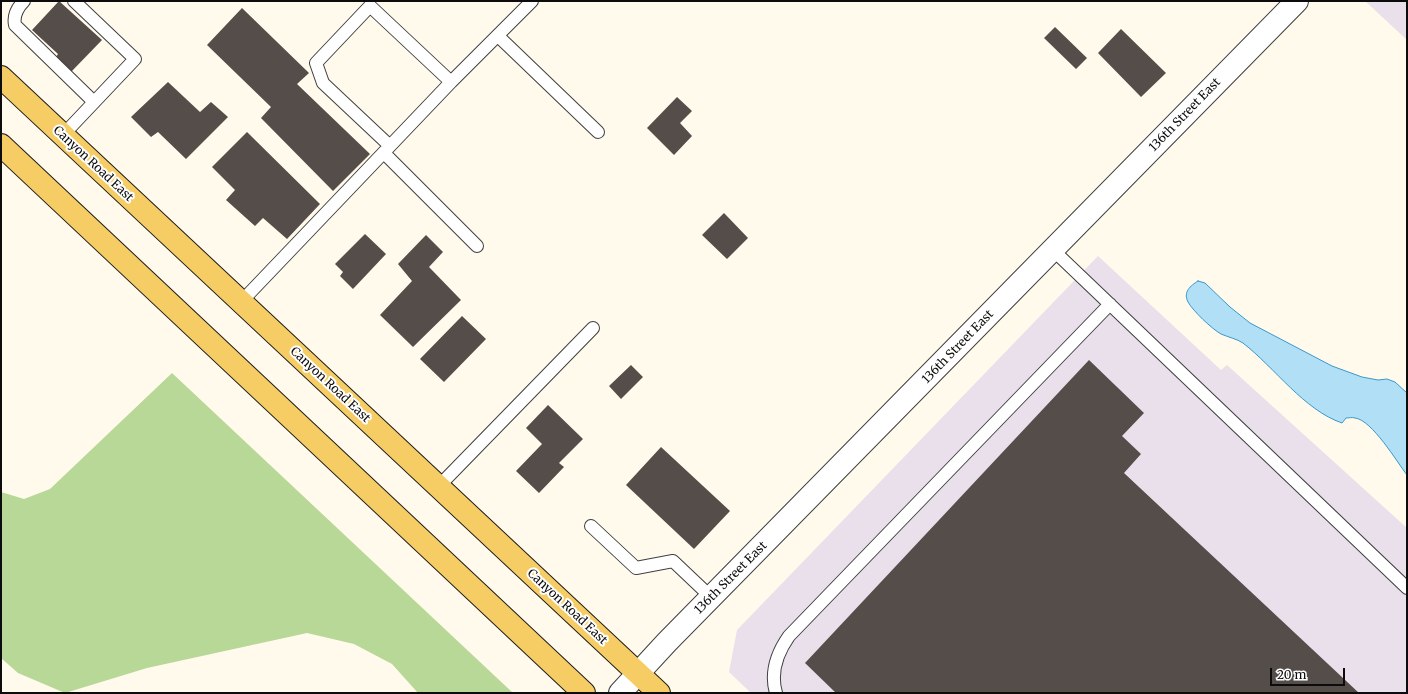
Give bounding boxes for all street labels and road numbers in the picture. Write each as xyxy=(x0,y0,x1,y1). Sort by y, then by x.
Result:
street label: 136th Street East xyxy=(1146,75,1224,155)
street label: Canyon Road East xyxy=(50,123,136,205)
street label: 136th Street East xyxy=(919,307,997,387)
street label: Canyon Road East xyxy=(287,344,373,426)
street label: 136th Street East xyxy=(692,539,770,617)
street label: Canyon Road East xyxy=(524,566,610,648)

